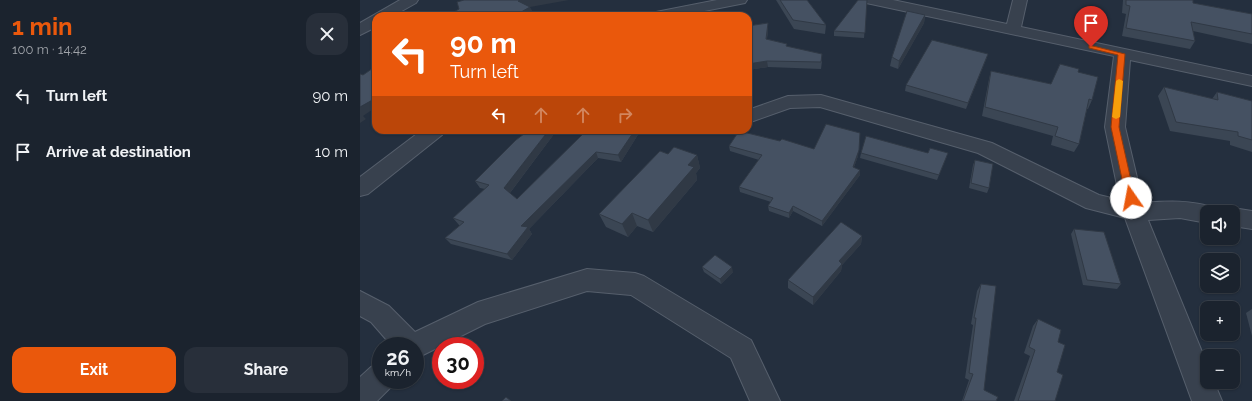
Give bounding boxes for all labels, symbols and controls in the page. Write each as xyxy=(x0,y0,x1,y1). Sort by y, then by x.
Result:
pin xyxy=(1074,6,1108,47)
text: 1 min xyxy=(12,12,73,41)
icon: arrive xyxy=(1080,12,1102,34)
button: close xyxy=(306,13,348,55)
text: 90 m xyxy=(450,27,516,60)
icon: left xyxy=(384,28,436,80)
text: 100 m · 14:42 xyxy=(12,42,87,57)
text: Turn left xyxy=(450,61,519,82)
icon: left xyxy=(12,85,34,107)
text: Turn left xyxy=(46,87,107,105)
text: 90 m xyxy=(312,87,348,105)
icon: left xyxy=(488,104,510,126)
icon: ahead xyxy=(530,104,552,126)
icon: ahead xyxy=(572,104,594,126)
icon: right xyxy=(614,104,636,126)
icon: arrive xyxy=(12,141,34,163)
text: Arrive at destination xyxy=(46,143,191,161)
text: 10 m xyxy=(315,143,348,161)
position arrow xyxy=(1110,177,1152,219)
map controls xyxy=(1200,205,1240,389)
button: sound xyxy=(1200,205,1240,245)
button: layers xyxy=(1200,253,1240,293)
button: + xyxy=(1200,301,1240,341)
speed limit sign: 30 xyxy=(432,337,484,389)
text: 26 xyxy=(386,346,410,370)
button: Exit xyxy=(12,347,176,393)
button: Share xyxy=(184,347,348,393)
button: − xyxy=(1200,349,1240,389)
text: km/h xyxy=(385,367,411,378)

